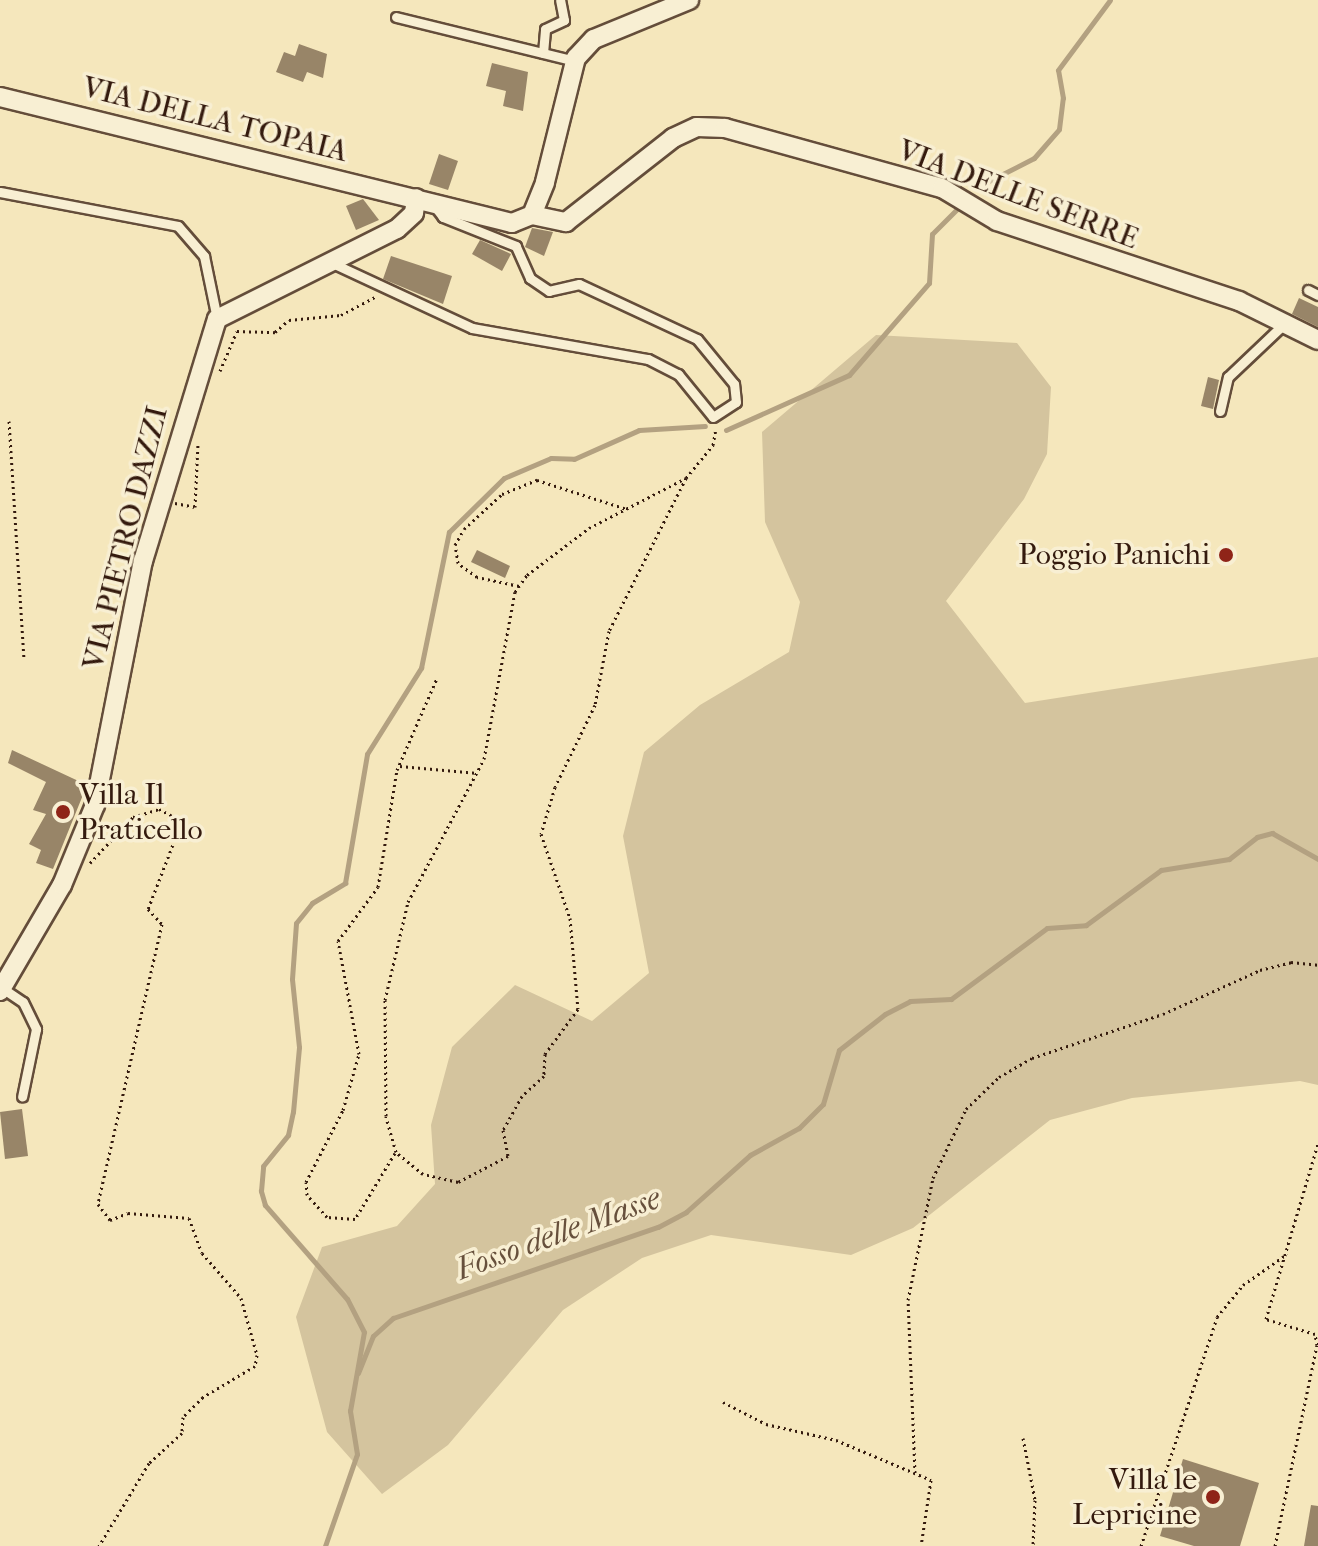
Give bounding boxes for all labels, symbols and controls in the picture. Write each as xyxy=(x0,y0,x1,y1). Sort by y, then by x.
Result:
street label: VIA DELLA TOPAIA xyxy=(79,70,351,170)
street label: VIA DELLE SERRE xyxy=(893,133,1143,257)
street label: VIA PIETRO DAZZI xyxy=(76,402,176,674)
place label: Poggio Panichi xyxy=(1018,537,1210,573)
marker: Poggio Panichi xyxy=(1217,546,1235,564)
place label: Villa Il Praticello xyxy=(79,777,203,848)
marker: Villa Il Praticello xyxy=(54,803,72,821)
water label: Fosso delle Masse xyxy=(451,1179,665,1289)
place label: Villa le Lepricine xyxy=(1072,1462,1197,1532)
marker: Villa le Lepricine xyxy=(1204,1488,1222,1506)

